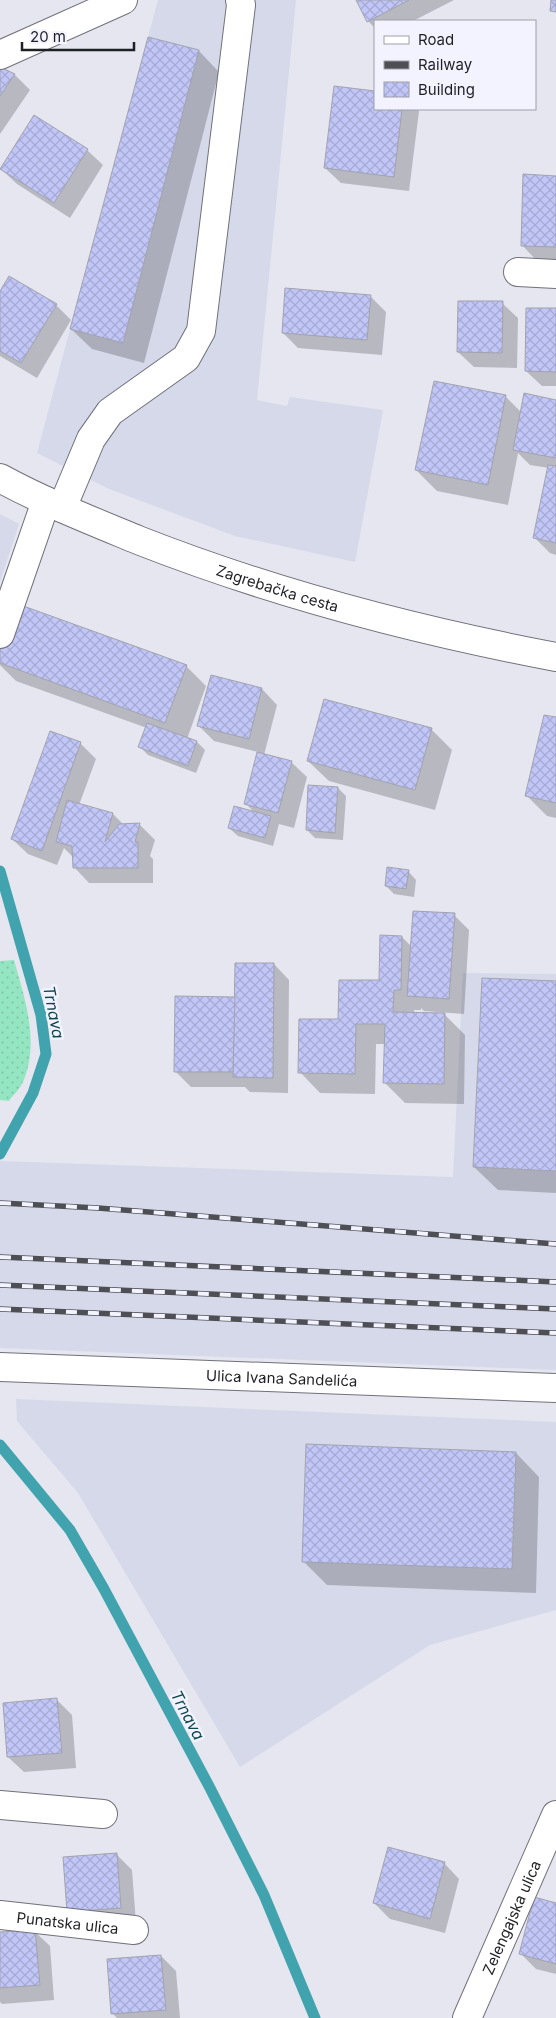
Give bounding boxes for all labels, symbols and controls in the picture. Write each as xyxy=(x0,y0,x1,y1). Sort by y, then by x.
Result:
scale bar xyxy=(22,20,135,52)
legend xyxy=(374,20,536,110)
text: 20 m xyxy=(30,27,66,46)
text: Road xyxy=(418,30,454,49)
text: Railway xyxy=(418,55,473,74)
text: Building xyxy=(418,80,475,99)
street label: Zagrebačka cesta xyxy=(214,560,341,616)
water label: Trnava xyxy=(39,984,69,1040)
street label: Ulica Ivana Sandelića xyxy=(206,1365,358,1390)
water label: Trnava xyxy=(167,1687,209,1743)
street label: Zelengajska ulica xyxy=(478,1857,545,1977)
street label: Punatska ulica xyxy=(16,1907,120,1938)

